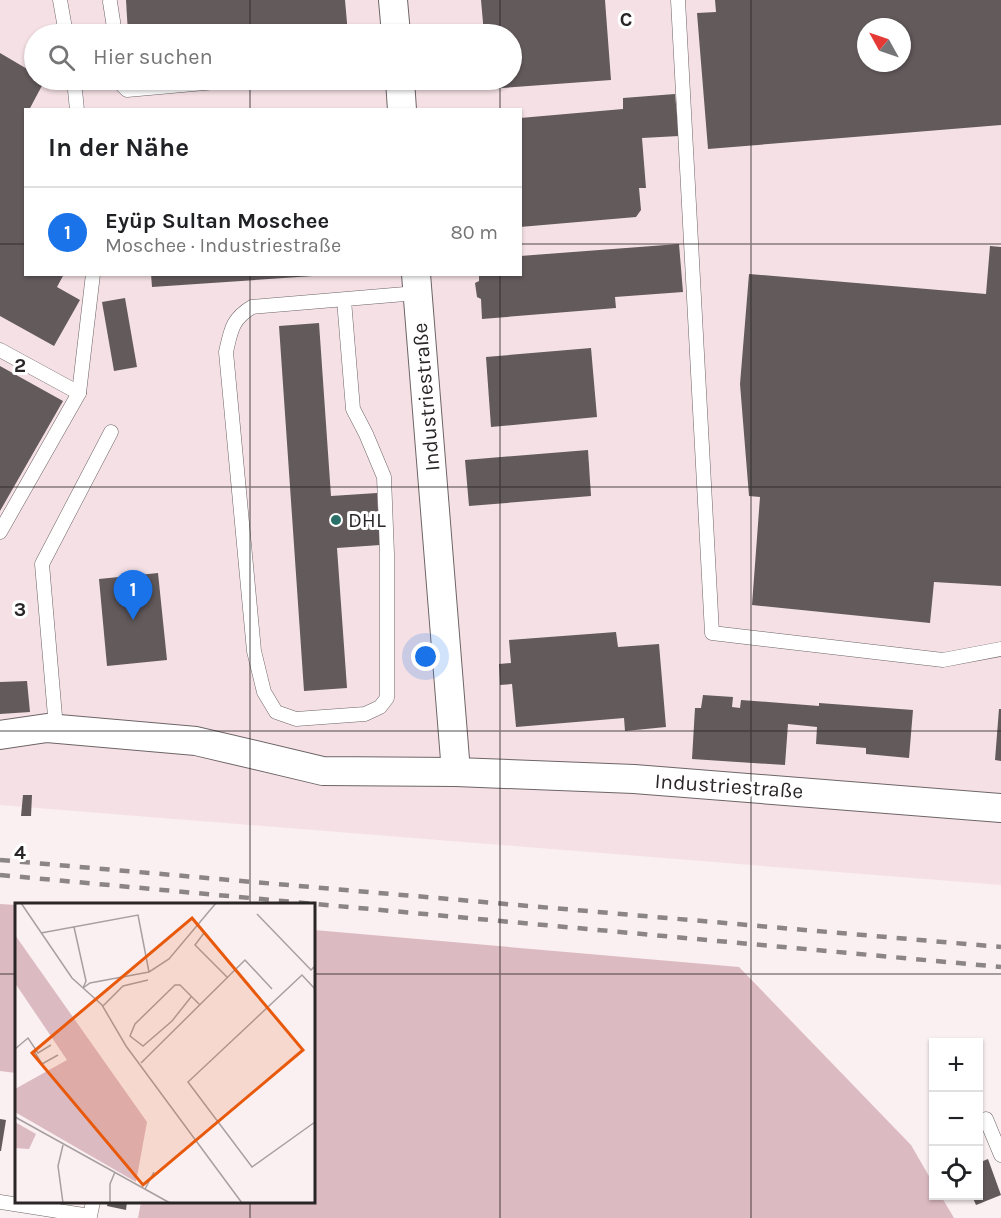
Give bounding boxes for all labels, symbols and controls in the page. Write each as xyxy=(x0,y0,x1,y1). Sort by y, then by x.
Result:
text: C xyxy=(620,8,632,31)
north arrow xyxy=(857,18,911,72)
search box xyxy=(24,24,522,90)
icon: search xyxy=(45,41,78,74)
text: Hier suchen xyxy=(93,44,213,70)
text: In der Nähe xyxy=(48,132,189,163)
text: Eyüp Sultan Moschee xyxy=(105,208,329,234)
text: 1 xyxy=(64,221,71,244)
text: 80 m xyxy=(450,221,498,244)
text: Moschee · Industriestraße xyxy=(105,234,341,257)
street label: Industriestraße xyxy=(408,322,444,472)
text: 2 xyxy=(14,354,26,377)
place label: DHL xyxy=(348,508,386,532)
marker: DHL xyxy=(329,513,343,527)
pin: 1 xyxy=(114,570,152,620)
text: 3 xyxy=(14,598,26,621)
your location xyxy=(411,642,440,671)
street label: Industriestraße xyxy=(654,769,804,803)
text: 4 xyxy=(14,841,26,864)
inset map xyxy=(15,903,315,1203)
map controls xyxy=(929,1038,983,1200)
button: + xyxy=(929,1038,983,1092)
button: − xyxy=(929,1092,983,1146)
button: locate xyxy=(929,1146,983,1200)

